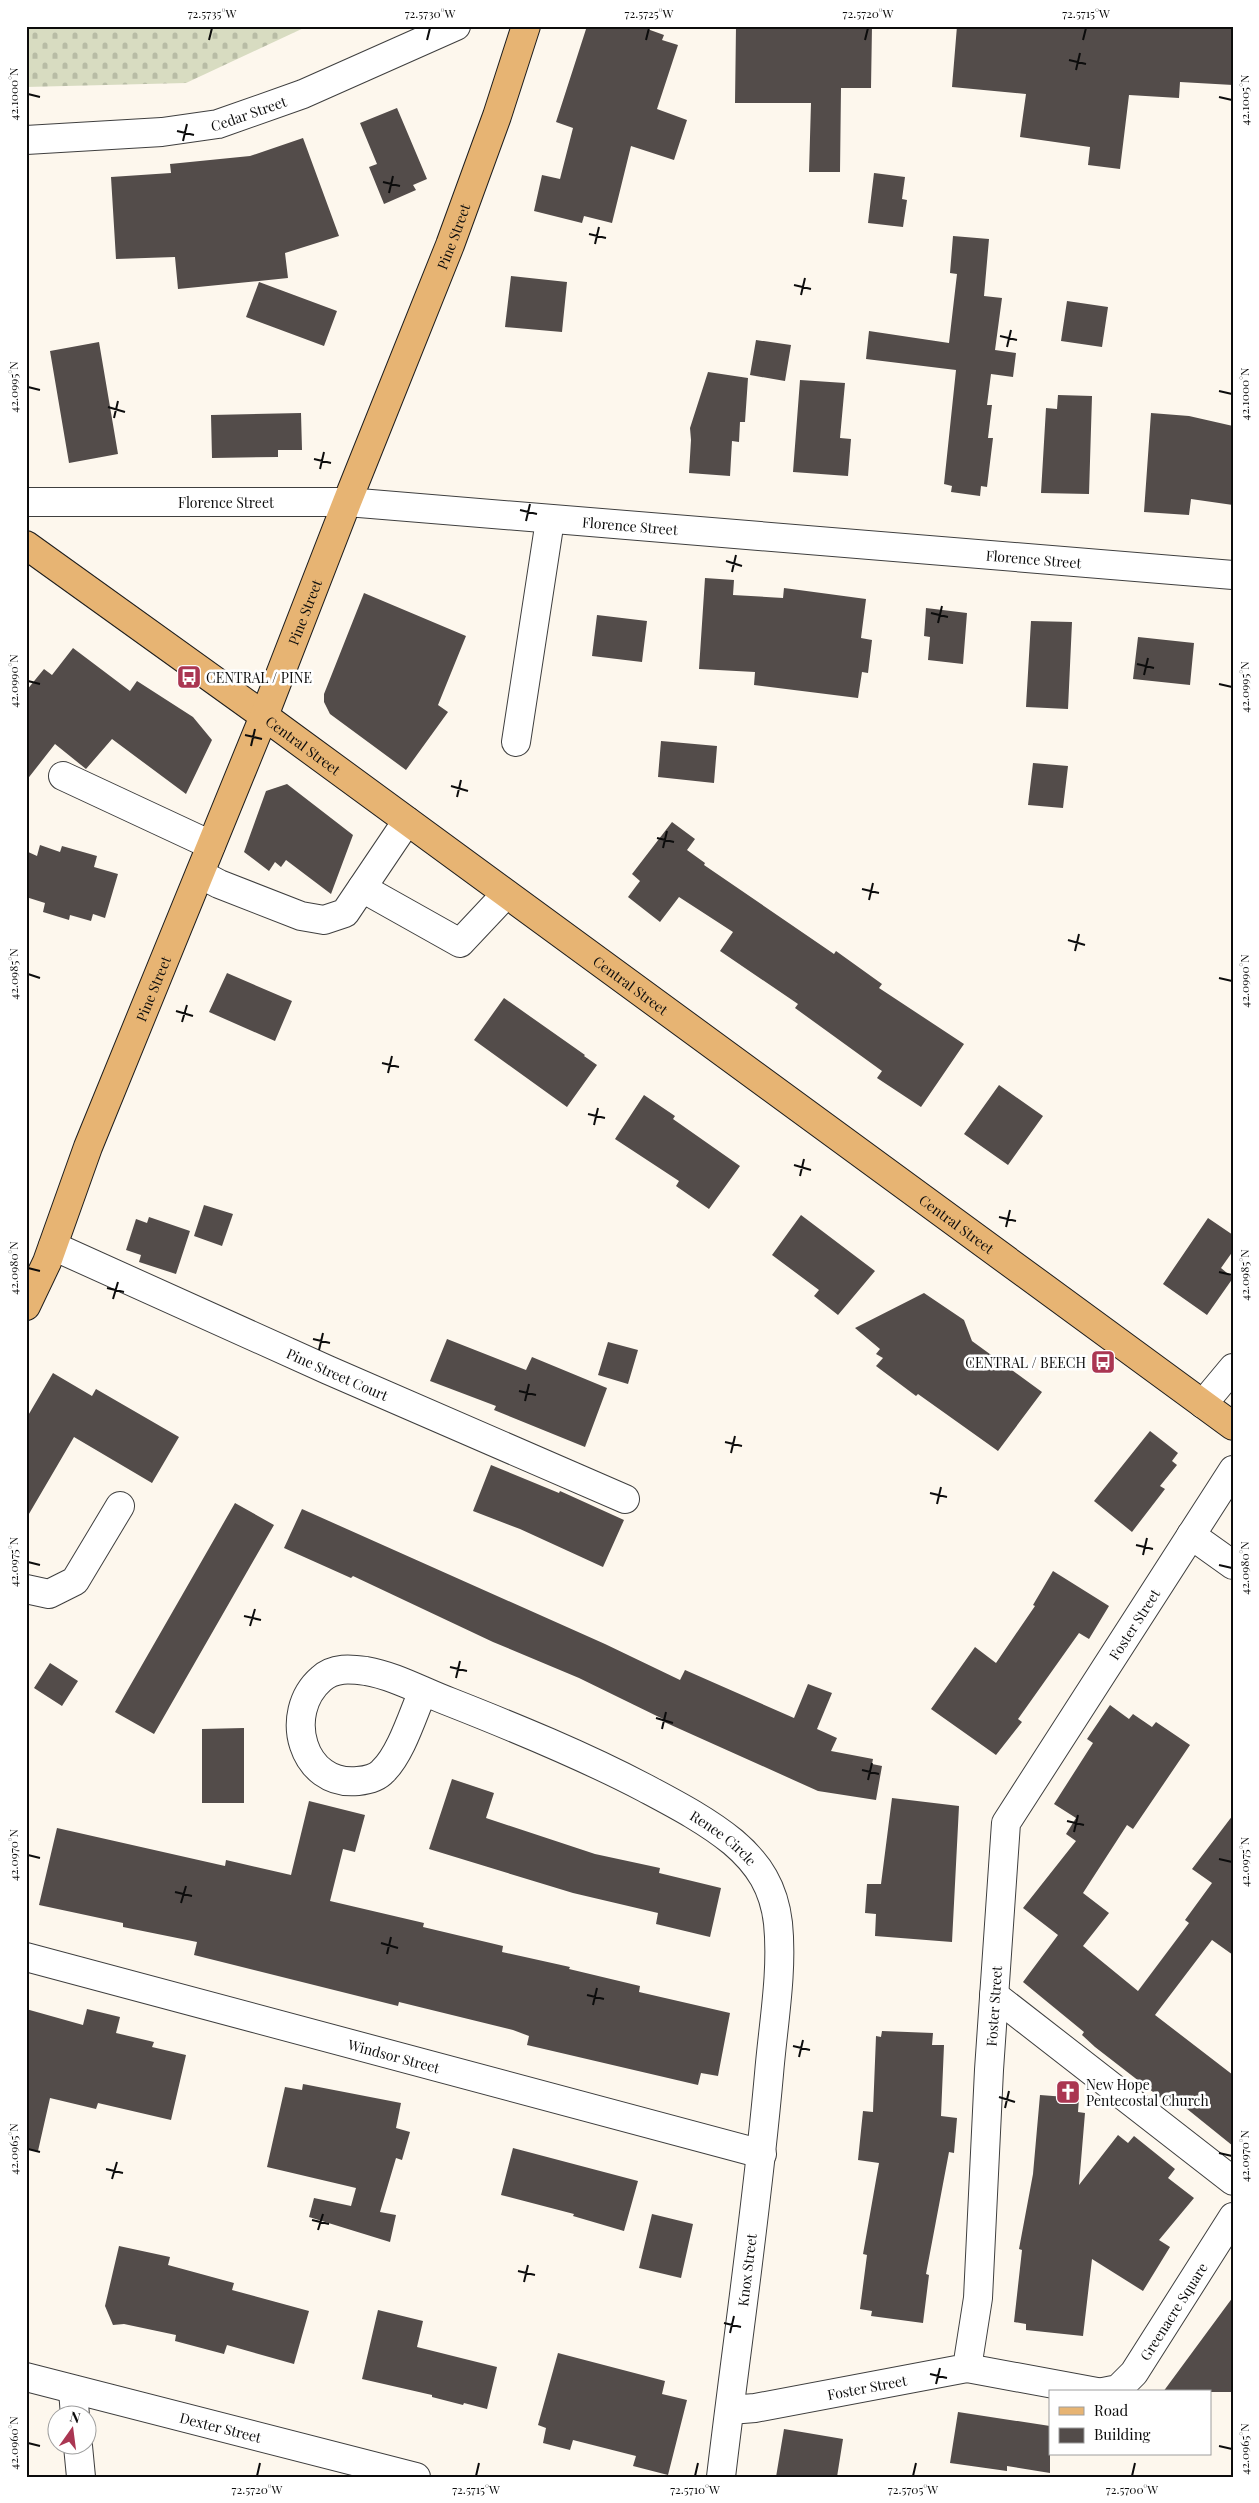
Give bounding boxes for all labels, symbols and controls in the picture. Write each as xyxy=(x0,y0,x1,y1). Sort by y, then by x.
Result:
text: 72.5735°W xyxy=(188,5,236,21)
text: 72.5730°W xyxy=(405,5,455,21)
text: 72.5725°W xyxy=(625,5,674,21)
text: 72.5720°W xyxy=(843,5,894,21)
text: 72.5715°W xyxy=(1062,5,1110,21)
text: 42.1000°N xyxy=(5,67,21,120)
text: 42.1005°N xyxy=(1236,74,1252,125)
street label: Cedar Street xyxy=(209,91,290,134)
street label: Pine Street xyxy=(432,200,474,272)
text: 42.0995°N xyxy=(5,361,21,413)
text: 42.1000°N xyxy=(1236,367,1252,420)
street label: Florence Street xyxy=(178,493,275,512)
street label: Florence Street xyxy=(581,512,680,539)
street label: Florence Street xyxy=(985,545,1083,572)
street label: Pine Street xyxy=(283,575,326,648)
text: 42.0990°N xyxy=(5,654,21,708)
text: 42.0995°N xyxy=(1236,661,1252,713)
bus stop icon: CENTRAL / PINE xyxy=(176,664,202,690)
place label: CENTRAL / PINE xyxy=(206,668,312,687)
street label: Central Street xyxy=(262,711,346,779)
text: 42.0985°N xyxy=(5,948,21,1000)
street label: Central Street xyxy=(590,951,673,1019)
street label: Pine Street xyxy=(131,952,175,1024)
text: 42.0990°N xyxy=(1236,954,1252,1008)
street label: Central Street xyxy=(916,1190,999,1258)
text: 42.0980°N xyxy=(5,1241,21,1295)
text: 42.0985°N xyxy=(1236,1249,1252,1301)
street label: Pine Street Court xyxy=(284,1343,392,1405)
bus stop icon: CENTRAL / BEECH xyxy=(1090,1349,1116,1375)
place label: CENTRAL / BEECH xyxy=(965,1353,1086,1372)
text: 42.0975°N xyxy=(5,1536,21,1587)
text: 42.0980°N xyxy=(1236,1541,1252,1595)
street label: Foster Street xyxy=(1104,1584,1164,1663)
street label: Renee Circle xyxy=(687,1806,761,1869)
text: 42.0970°N xyxy=(5,1828,21,1881)
text: 42.0975°N xyxy=(1236,1836,1252,1887)
street label: Foster Street xyxy=(981,1964,1006,2047)
street label: Windsor Street xyxy=(345,2034,443,2077)
place label: New Hope Pentecostal Church xyxy=(1086,2075,1209,2110)
church icon: New Hope Pentecostal Church xyxy=(1055,2079,1081,2105)
text: 42.0965°N xyxy=(5,2123,21,2175)
text: 42.0970°N xyxy=(1236,2129,1252,2182)
street label: Knox Street xyxy=(733,2232,761,2307)
street label: Greenacre Square xyxy=(1135,2259,1211,2364)
street label: Foster Street xyxy=(826,2370,909,2404)
legend xyxy=(1049,2390,1212,2456)
text: Road xyxy=(1094,2400,1128,2420)
north arrow xyxy=(48,2406,98,2456)
text: N xyxy=(68,2406,82,2427)
street label: Dexter Street xyxy=(178,2407,264,2447)
text: 42.0960°N xyxy=(5,2416,21,2470)
text: 42.0965°N xyxy=(1236,2423,1252,2475)
text: Building xyxy=(1094,2424,1151,2444)
text: 72.5720°W xyxy=(232,2481,283,2497)
text: 72.5715°W xyxy=(452,2481,500,2497)
text: 72.5710°W xyxy=(670,2481,720,2497)
text: 72.5705°W xyxy=(888,2481,938,2497)
text: 72.5700°W xyxy=(1106,2481,1158,2497)

